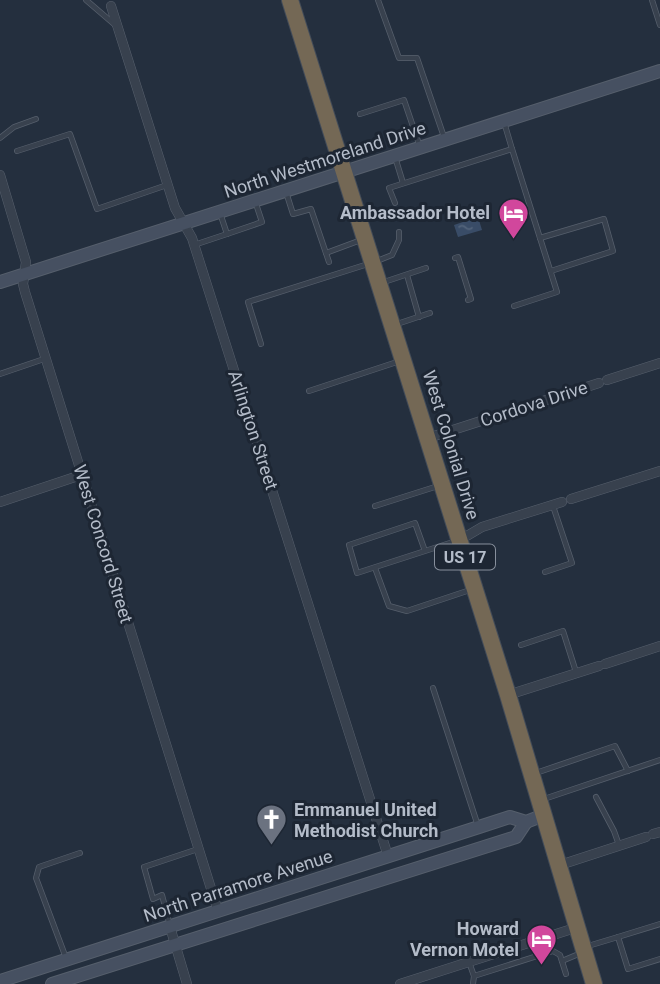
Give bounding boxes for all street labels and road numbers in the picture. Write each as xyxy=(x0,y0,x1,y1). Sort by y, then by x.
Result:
street label: North Westmoreland Drive xyxy=(221,117,428,202)
street label: Arlington Street xyxy=(224,367,283,492)
street label: West Colonial Drive xyxy=(419,368,484,522)
street label: Cordova Drive xyxy=(478,376,590,431)
street label: West Concord Street xyxy=(69,462,138,626)
road number: US 17 xyxy=(435,544,495,570)
street label: North Parramore Avenue xyxy=(141,845,335,926)

